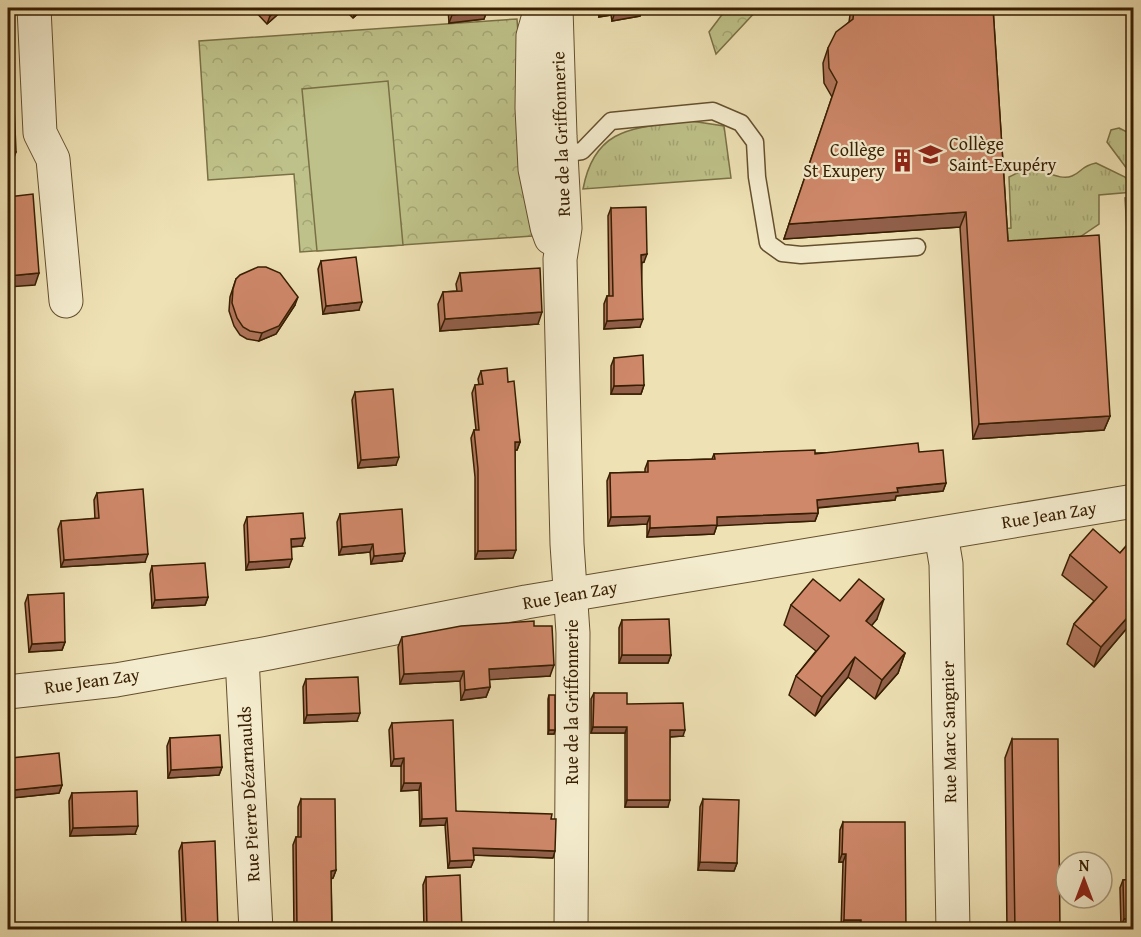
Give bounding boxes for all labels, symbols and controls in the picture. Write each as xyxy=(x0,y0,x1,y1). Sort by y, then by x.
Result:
street label: Rue de la Griffonnerie xyxy=(544,51,577,217)
place label: Collège Saint-Exupéry xyxy=(949,130,1057,178)
place label: Collège St Exupery xyxy=(803,136,885,184)
school or university icon: Collège Saint-Exupéry xyxy=(918,141,944,167)
building icon: Collège St Exupery xyxy=(890,147,916,173)
street label: Rue Jean Zay xyxy=(999,494,1099,535)
street label: Rue Jean Zay xyxy=(520,573,620,616)
street label: Rue de la Griffonnerie xyxy=(558,619,585,785)
street label: Rue Jean Zay xyxy=(42,660,141,701)
street label: Rue Marc Sangnier xyxy=(934,660,963,803)
street label: Rue Pierre Dézarnaulds xyxy=(230,705,267,883)
north arrow xyxy=(1054,850,1114,910)
text: N xyxy=(1079,853,1090,877)

